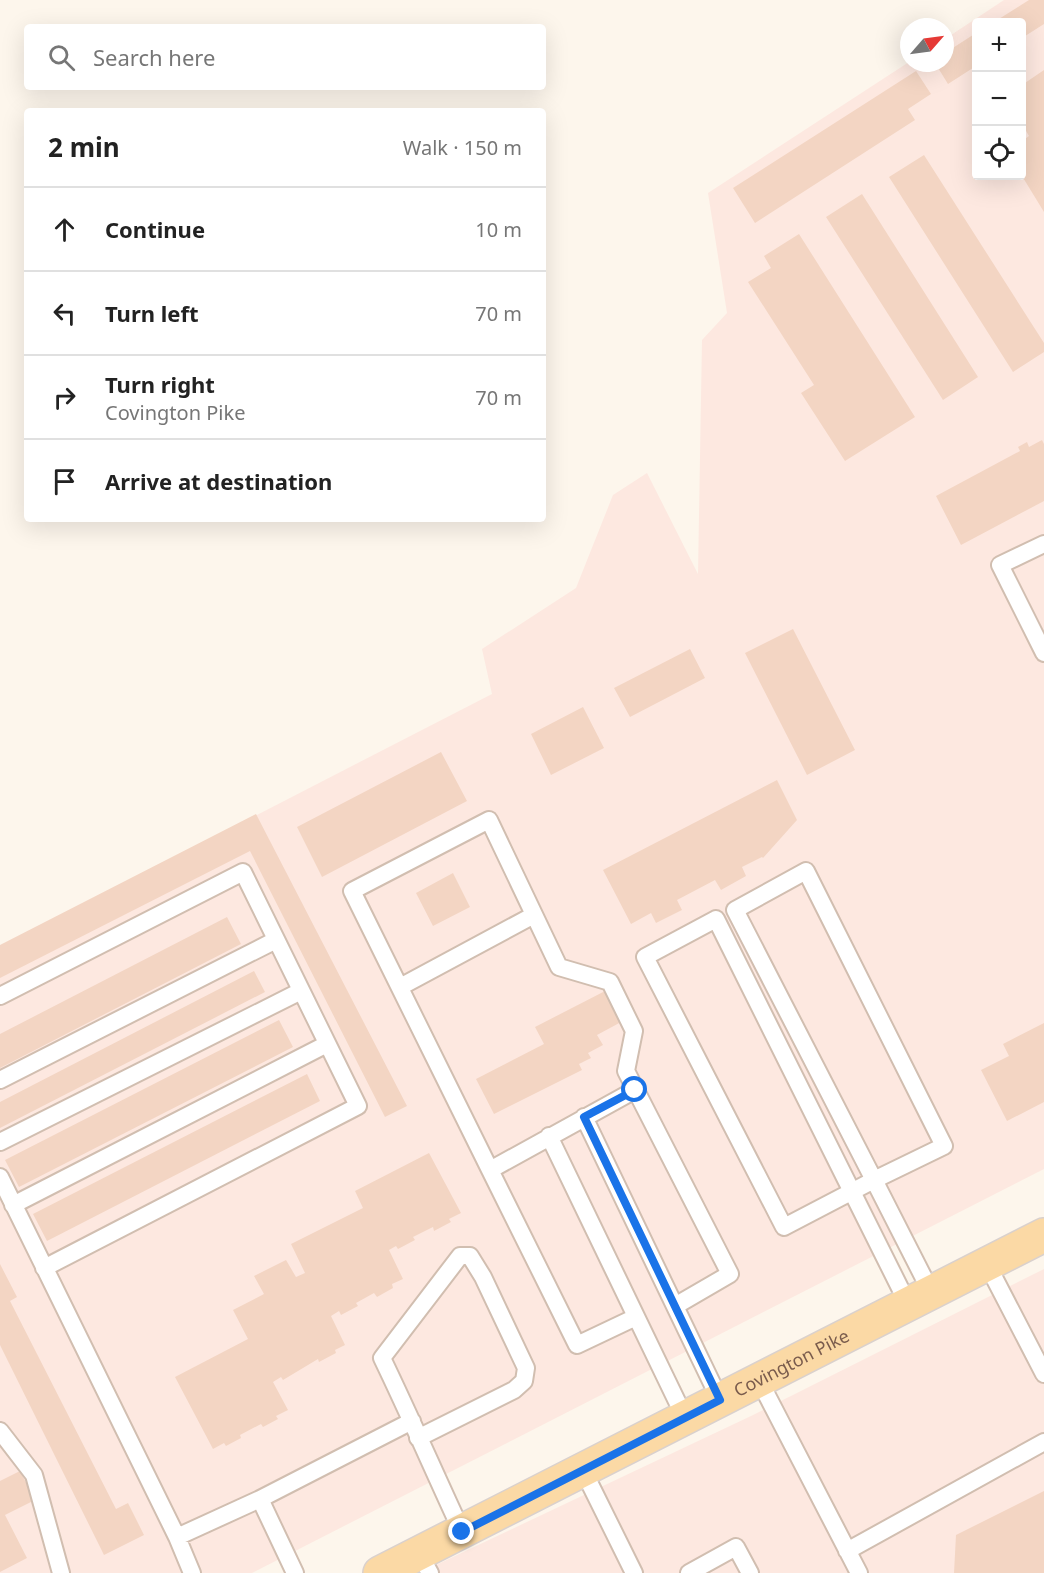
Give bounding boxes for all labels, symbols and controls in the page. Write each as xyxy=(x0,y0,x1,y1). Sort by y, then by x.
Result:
north arrow xyxy=(900,18,954,72)
map controls xyxy=(972,18,1026,180)
button: + xyxy=(972,18,1026,72)
search box xyxy=(24,24,546,90)
icon: search xyxy=(45,41,78,74)
text: Search here xyxy=(93,42,215,72)
button: − xyxy=(972,72,1026,126)
button: locate xyxy=(972,126,1026,180)
text: 2 min xyxy=(48,129,120,165)
text: Walk · 150 m xyxy=(403,134,522,161)
icon: ahead xyxy=(48,213,81,246)
text: Continue xyxy=(105,214,205,244)
text: 10 m xyxy=(475,216,522,243)
icon: left xyxy=(48,297,81,330)
text: Turn left xyxy=(105,298,199,328)
text: 70 m xyxy=(475,300,522,327)
text: Turn right xyxy=(105,369,215,399)
icon: right xyxy=(48,381,81,414)
text: 70 m xyxy=(475,384,522,411)
text: Covington Pike xyxy=(105,399,245,426)
icon: arrive xyxy=(48,465,81,498)
text: Arrive at destination xyxy=(105,466,332,496)
route start xyxy=(621,1076,647,1102)
street label: Covington Pike xyxy=(729,1323,853,1402)
route end xyxy=(448,1518,474,1544)

